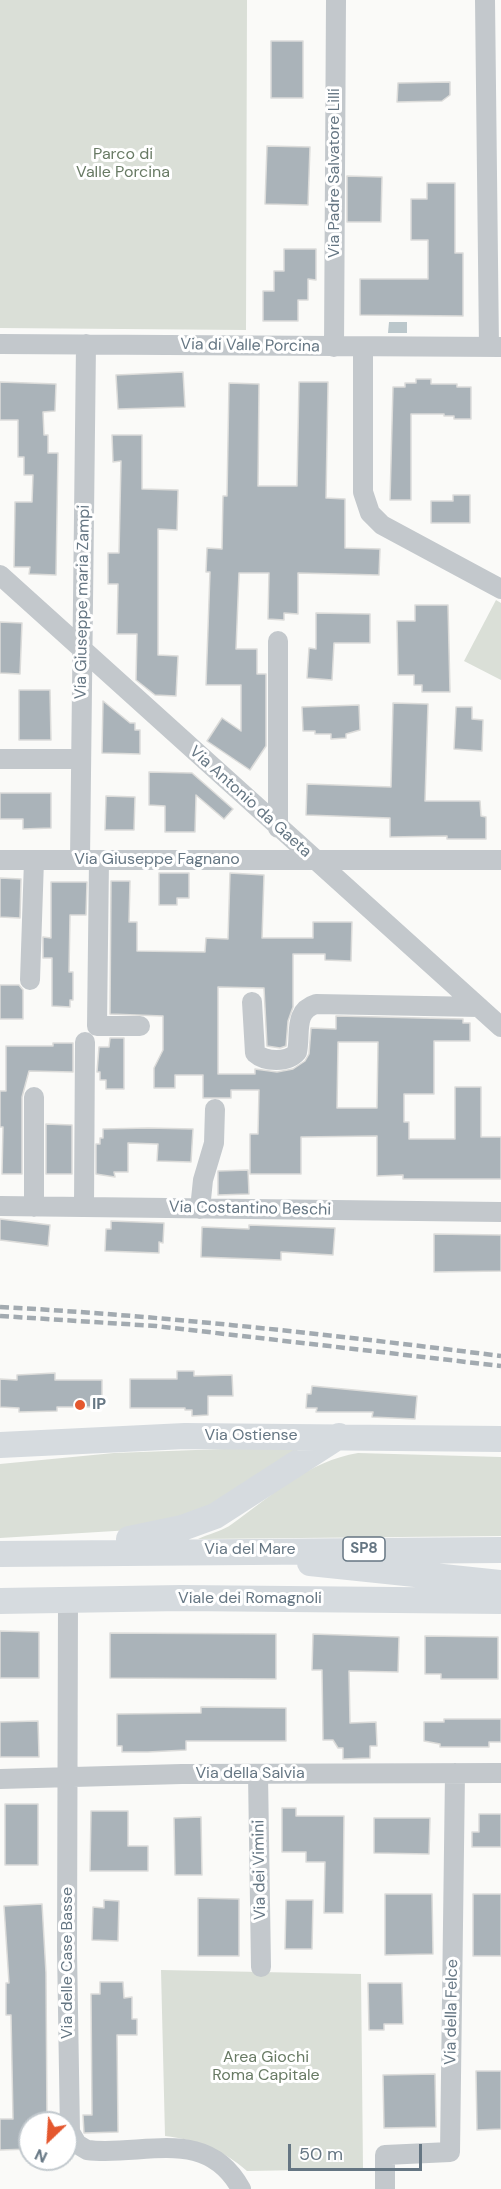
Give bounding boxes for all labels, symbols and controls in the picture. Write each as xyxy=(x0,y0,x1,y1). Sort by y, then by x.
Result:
street label: Via Padre Salvatore Lilli xyxy=(325,88,345,258)
park label: Parco di Valle Porcina xyxy=(76,145,170,183)
street label: Via di Valle Porcina xyxy=(180,335,320,357)
street label: Via Giuseppe maria Zampi xyxy=(72,505,94,699)
street label: Via Antonio da Gaeta xyxy=(185,742,315,862)
street label: Via Giuseppe Fagnano xyxy=(74,850,240,870)
street label: Via Costantino Beschi xyxy=(169,1198,331,1220)
place label: IP xyxy=(92,1395,106,1415)
marker: IP xyxy=(73,1398,87,1412)
street label: Via Ostiense xyxy=(204,1426,298,1446)
road number: SP8 xyxy=(343,1537,385,1561)
street label: Via del Mare xyxy=(204,1540,296,1560)
street label: Viale dei Romagnoli xyxy=(178,1589,322,1609)
street label: Via della Salvia xyxy=(195,1764,305,1784)
street label: Via dei Vimini xyxy=(250,1820,270,1920)
street label: Via delle Case Basse xyxy=(58,1887,78,2039)
street label: Via della Felce xyxy=(441,1959,463,2065)
park label: Area Giochi Roma Capitale xyxy=(212,2048,320,2086)
north arrow xyxy=(18,2111,78,2171)
scale bar xyxy=(291,2132,424,2170)
text: 50 m xyxy=(299,2142,343,2166)
text: N xyxy=(31,2144,51,2168)

